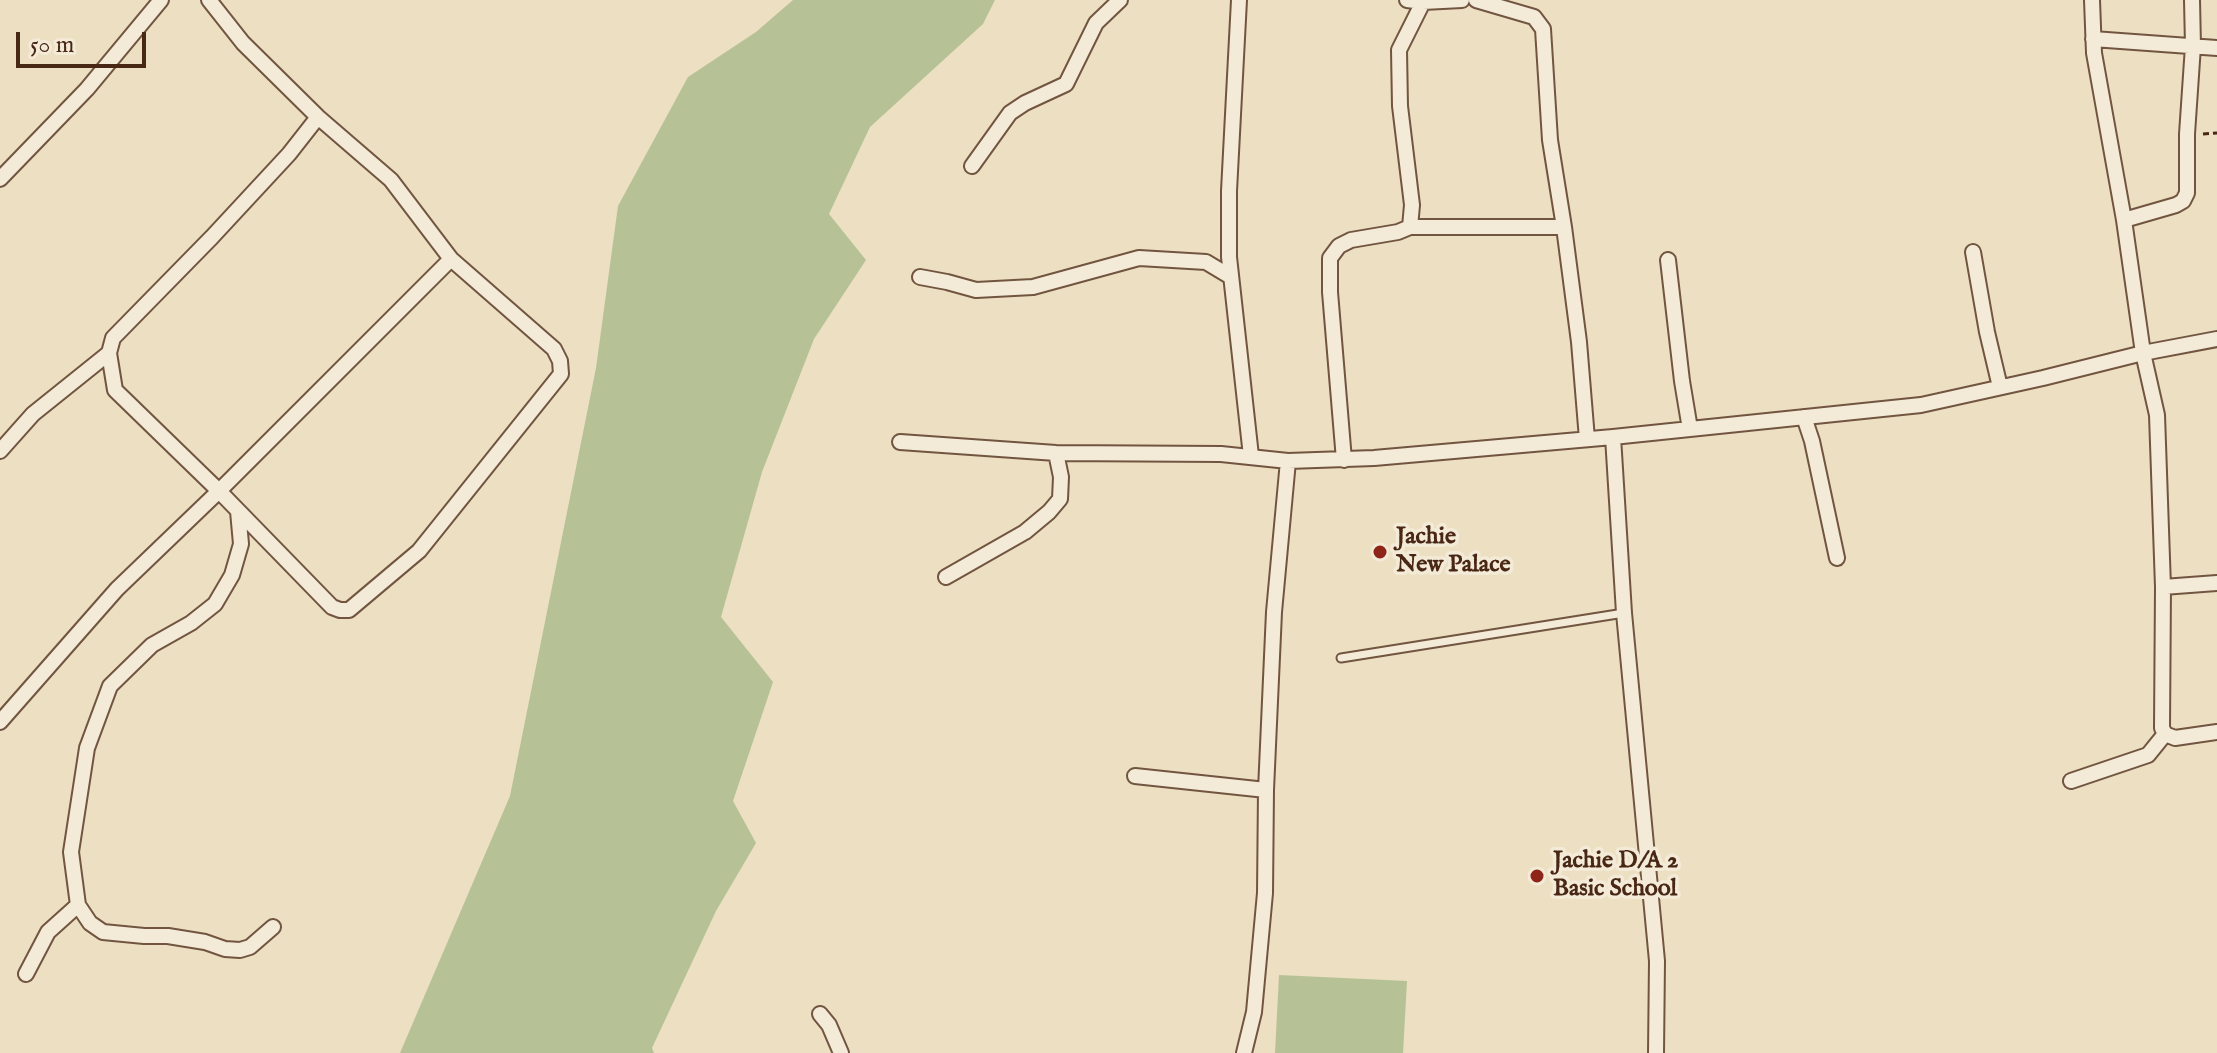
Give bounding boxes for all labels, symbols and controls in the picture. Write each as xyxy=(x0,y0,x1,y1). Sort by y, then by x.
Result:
scale bar xyxy=(20,16,150,66)
text: 50 m xyxy=(30,30,74,61)
place label: Jachie New Palace xyxy=(1396,524,1511,580)
marker: Jachie New Palace xyxy=(1371,543,1389,561)
place label: Jachie D/A 2 Basic School xyxy=(1553,848,1678,904)
marker: Jachie D/A 2 Basic School xyxy=(1528,867,1546,885)

